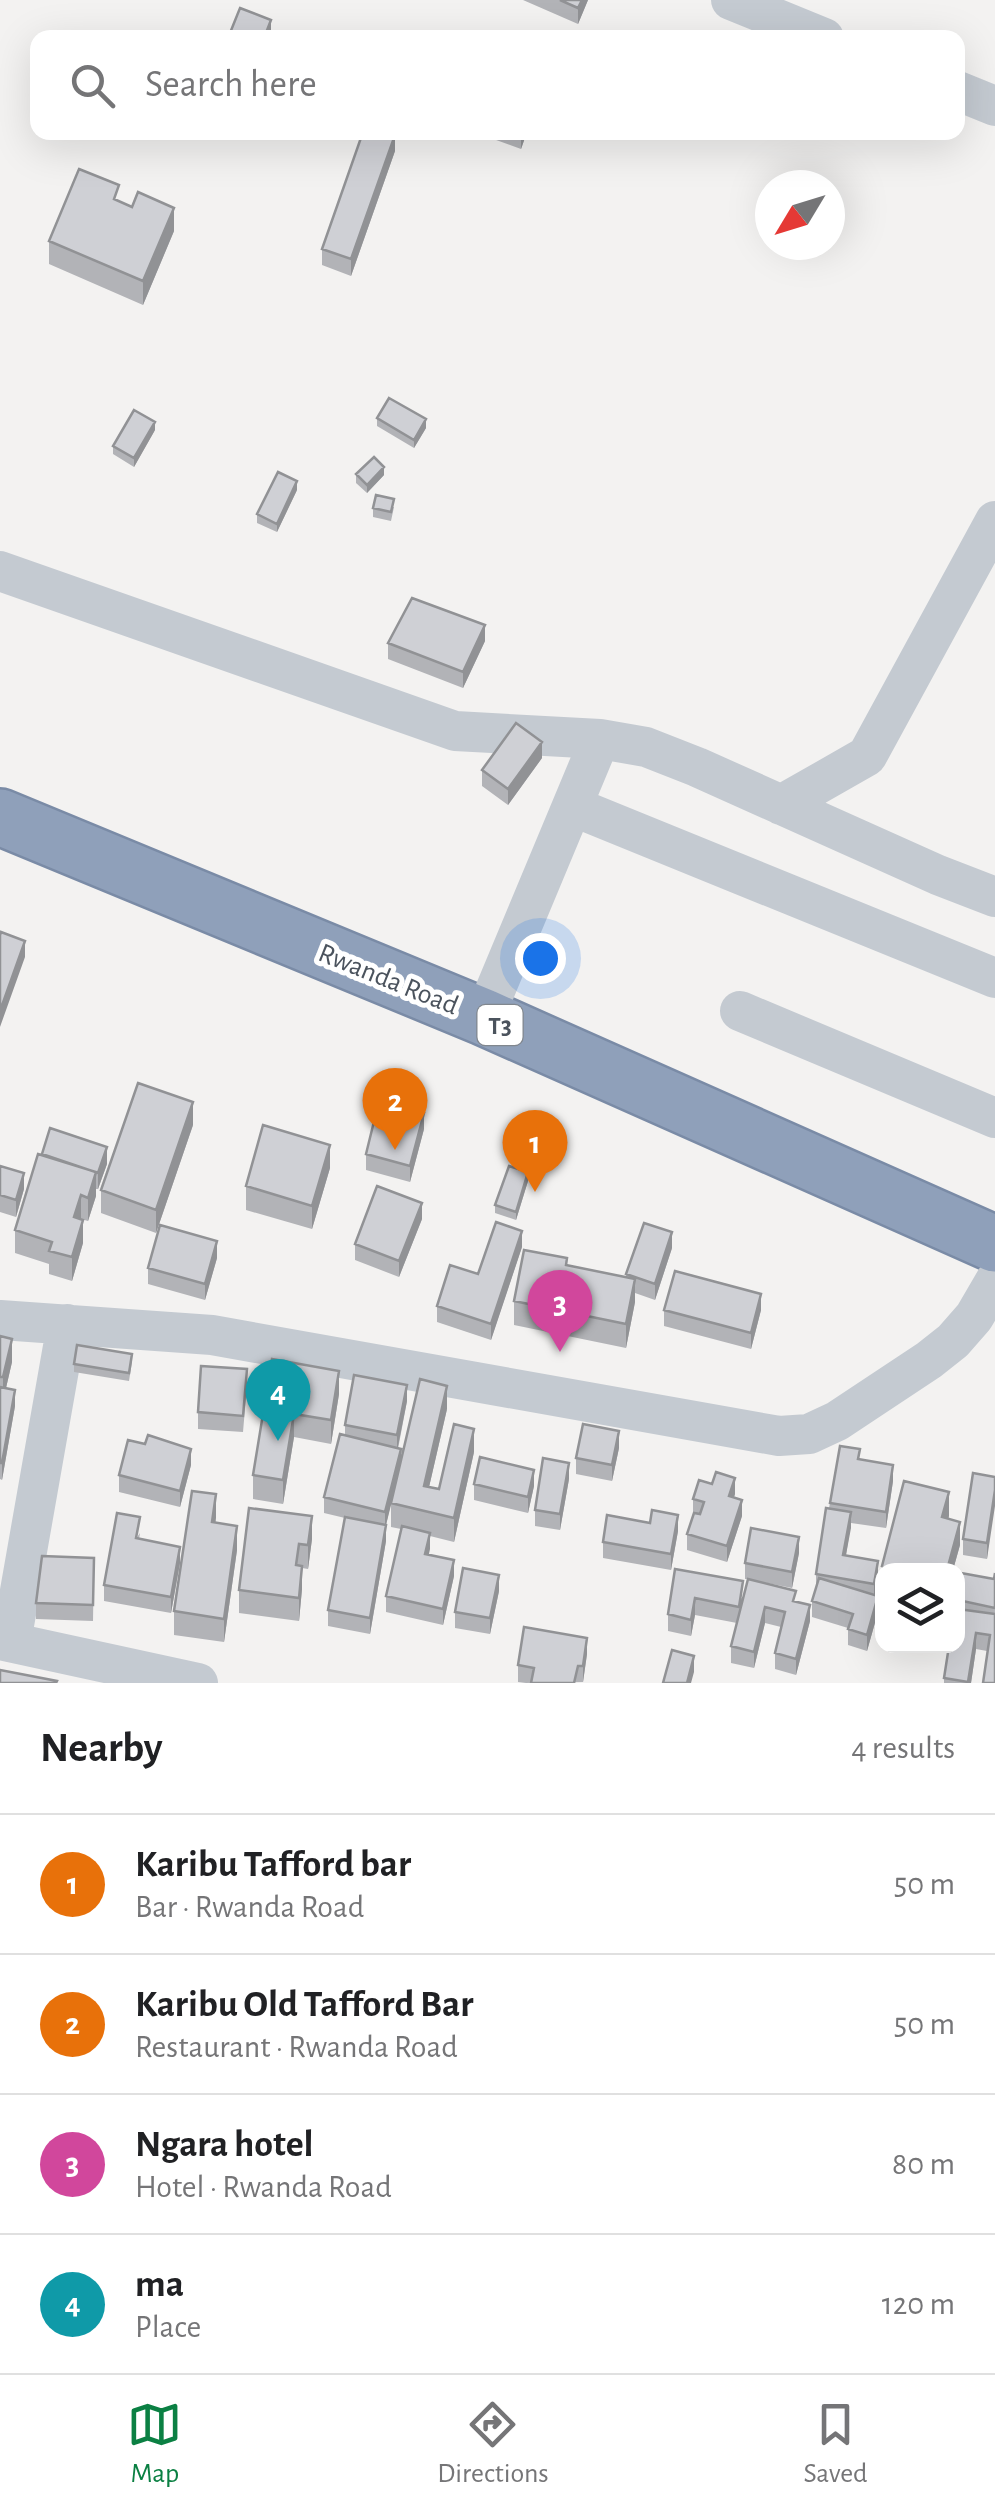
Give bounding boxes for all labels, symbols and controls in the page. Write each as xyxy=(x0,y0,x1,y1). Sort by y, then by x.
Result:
search box xyxy=(30,30,965,140)
icon: search xyxy=(65,58,120,113)
text: Search here xyxy=(145,66,317,104)
north arrow xyxy=(755,170,845,260)
your location xyxy=(515,933,566,984)
street label: Rwanda Road xyxy=(314,939,462,1021)
road number: T3 xyxy=(478,1005,522,1045)
pin: 2 xyxy=(362,1068,428,1150)
pin: 1 xyxy=(502,1110,568,1192)
pin: 3 xyxy=(528,1270,592,1352)
pin: 4 xyxy=(246,1358,310,1441)
map controls xyxy=(875,1563,965,1653)
button: layers xyxy=(875,1563,965,1653)
text: Nearby xyxy=(40,1727,163,1769)
text: 4 results xyxy=(851,1732,955,1764)
text: Karibu Tafford bar xyxy=(135,1846,411,1884)
text: 1 xyxy=(67,1868,78,1900)
text: 50 m xyxy=(894,1868,955,1900)
text: Bar · Rwanda Road xyxy=(135,1891,364,1923)
text: Karibu Old Tafford Bar xyxy=(135,1986,473,2024)
text: 2 xyxy=(65,2008,80,2040)
text: 50 m xyxy=(894,2008,955,2040)
text: Restaurant · Rwanda Road xyxy=(135,2031,458,2063)
text: Ngara hotel xyxy=(135,2126,313,2164)
text: 3 xyxy=(66,2148,79,2180)
text: 80 m xyxy=(892,2148,955,2180)
text: Hotel · Rwanda Road xyxy=(135,2171,392,2203)
text: ma xyxy=(135,2266,184,2304)
text: 4 xyxy=(64,2288,81,2320)
text: 120 m xyxy=(882,2288,955,2320)
text: Place xyxy=(135,2311,201,2343)
tab: Map xyxy=(127,2397,182,2491)
tab: Directions xyxy=(437,2397,549,2491)
tab: Saved xyxy=(804,2397,868,2491)

